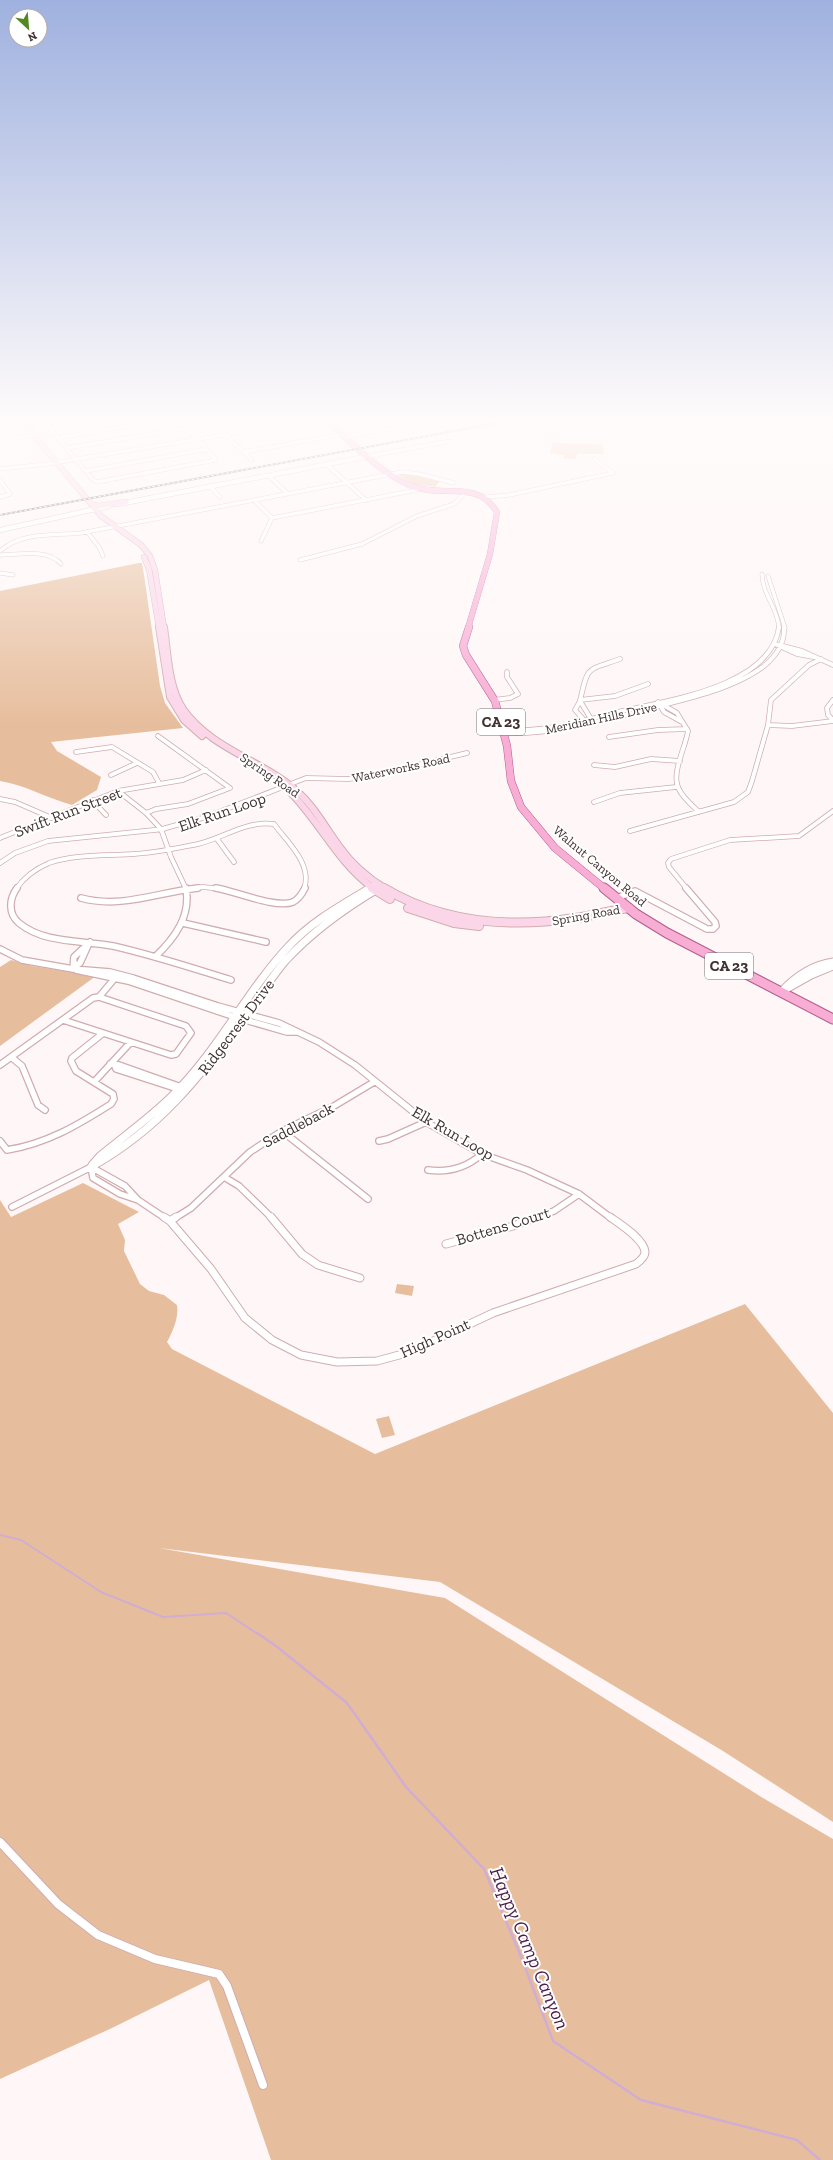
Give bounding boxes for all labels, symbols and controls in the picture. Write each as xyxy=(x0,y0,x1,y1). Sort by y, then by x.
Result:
north arrow xyxy=(8,8,48,48)
text: N xyxy=(25,29,39,44)
street label: Meridian Hills Drive xyxy=(544,699,658,737)
road number: CA 23 xyxy=(477,709,525,735)
street label: Spring Road xyxy=(237,750,303,800)
street label: Waterworks Road xyxy=(351,750,451,786)
street label: Swift Run Street xyxy=(12,783,125,841)
street label: Elk Run Loop xyxy=(176,788,268,836)
street label: Walnut Canyon Road xyxy=(550,823,650,909)
street label: Spring Road xyxy=(551,902,621,928)
road number: CA 23 xyxy=(705,953,753,979)
street label: Ridgecrest Drive xyxy=(194,975,278,1079)
street label: Saddleback xyxy=(259,1098,337,1152)
street label: Elk Run Loop xyxy=(409,1102,497,1164)
street label: Bottens Court xyxy=(454,1203,552,1249)
street label: High Point xyxy=(397,1314,473,1362)
water label: Happy Camp Canyon xyxy=(485,1863,575,2033)

